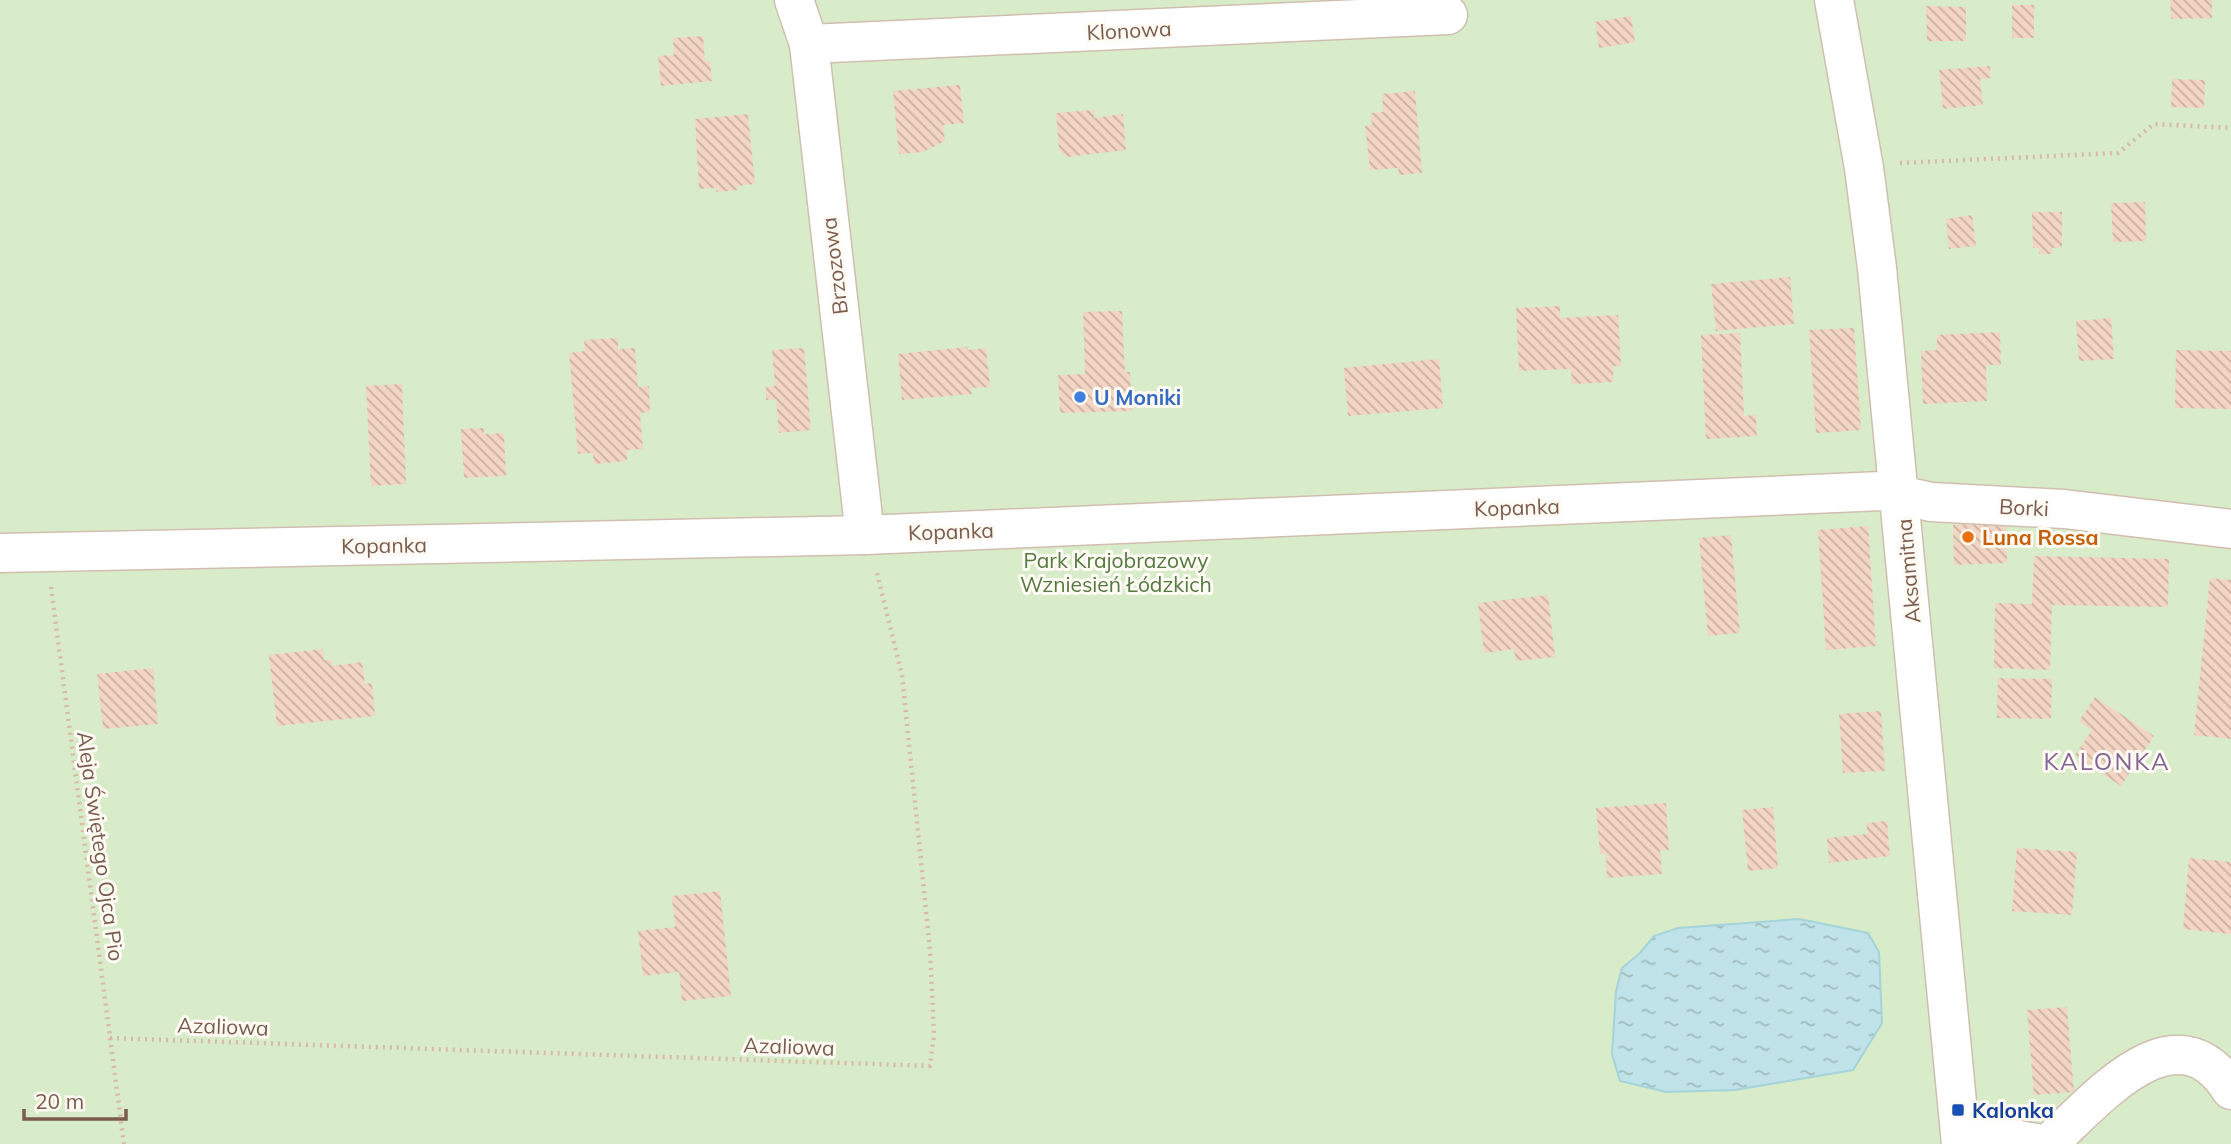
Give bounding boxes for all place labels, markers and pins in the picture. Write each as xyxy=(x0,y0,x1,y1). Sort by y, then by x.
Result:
place label: U Moniki xyxy=(1094,384,1181,410)
marker: U Moniki xyxy=(1072,389,1088,405)
place label: Luna Rossa xyxy=(1982,524,2098,550)
marker: Luna Rossa xyxy=(1960,529,1976,545)
place label: Kalonka xyxy=(1972,1097,2054,1123)
marker: Kalonka xyxy=(1950,1102,1966,1118)

